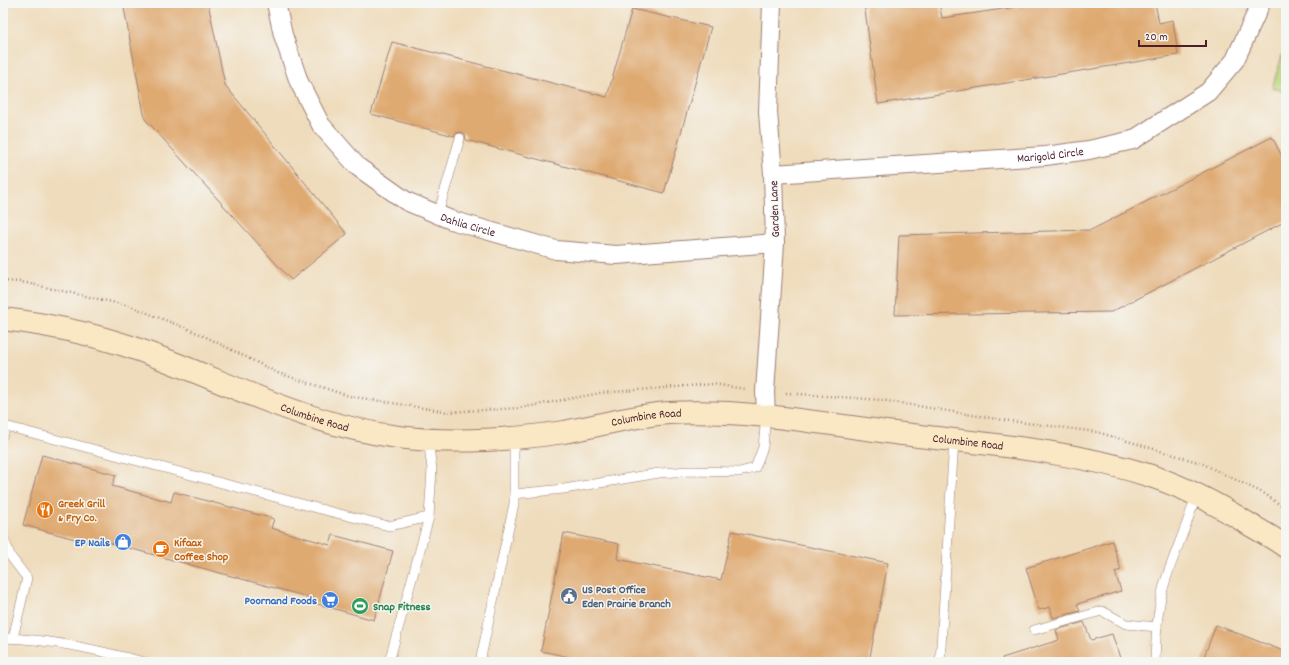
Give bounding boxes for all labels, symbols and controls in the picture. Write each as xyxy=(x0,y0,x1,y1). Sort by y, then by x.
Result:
scale bar xyxy=(1139,22,1206,48)
text: 20 m xyxy=(1145,29,1168,46)
street label: Marigold Circle xyxy=(1017,144,1085,168)
street label: Garden Lane xyxy=(766,180,785,238)
street label: Dahlia Circle xyxy=(437,209,497,242)
street label: Columbine Road xyxy=(278,400,350,437)
street label: Columbine Road xyxy=(610,405,682,432)
street label: Columbine Road xyxy=(932,431,1004,456)
place label: Greek Grill & Fry Co. xyxy=(58,496,105,527)
restaurant icon: Greek Grill & Fry Co. xyxy=(35,500,55,520)
shop icon: EP Nails xyxy=(113,532,133,552)
place label: EP Nails xyxy=(75,535,110,552)
place label: Kifaax Coffee Shop xyxy=(174,535,229,566)
cafe icon: Kifaax Coffee Shop xyxy=(151,539,171,559)
place label: US Post Office Eden Prairie Branch xyxy=(582,582,671,613)
public building icon: US Post Office Eden Prairie Branch xyxy=(559,586,579,606)
supermarket icon: Poornand Foods xyxy=(320,590,340,610)
place label: Poornand Foods xyxy=(245,593,317,610)
sports icon: Snap Fitness xyxy=(350,596,370,616)
place label: Snap Fitness xyxy=(373,599,431,616)

